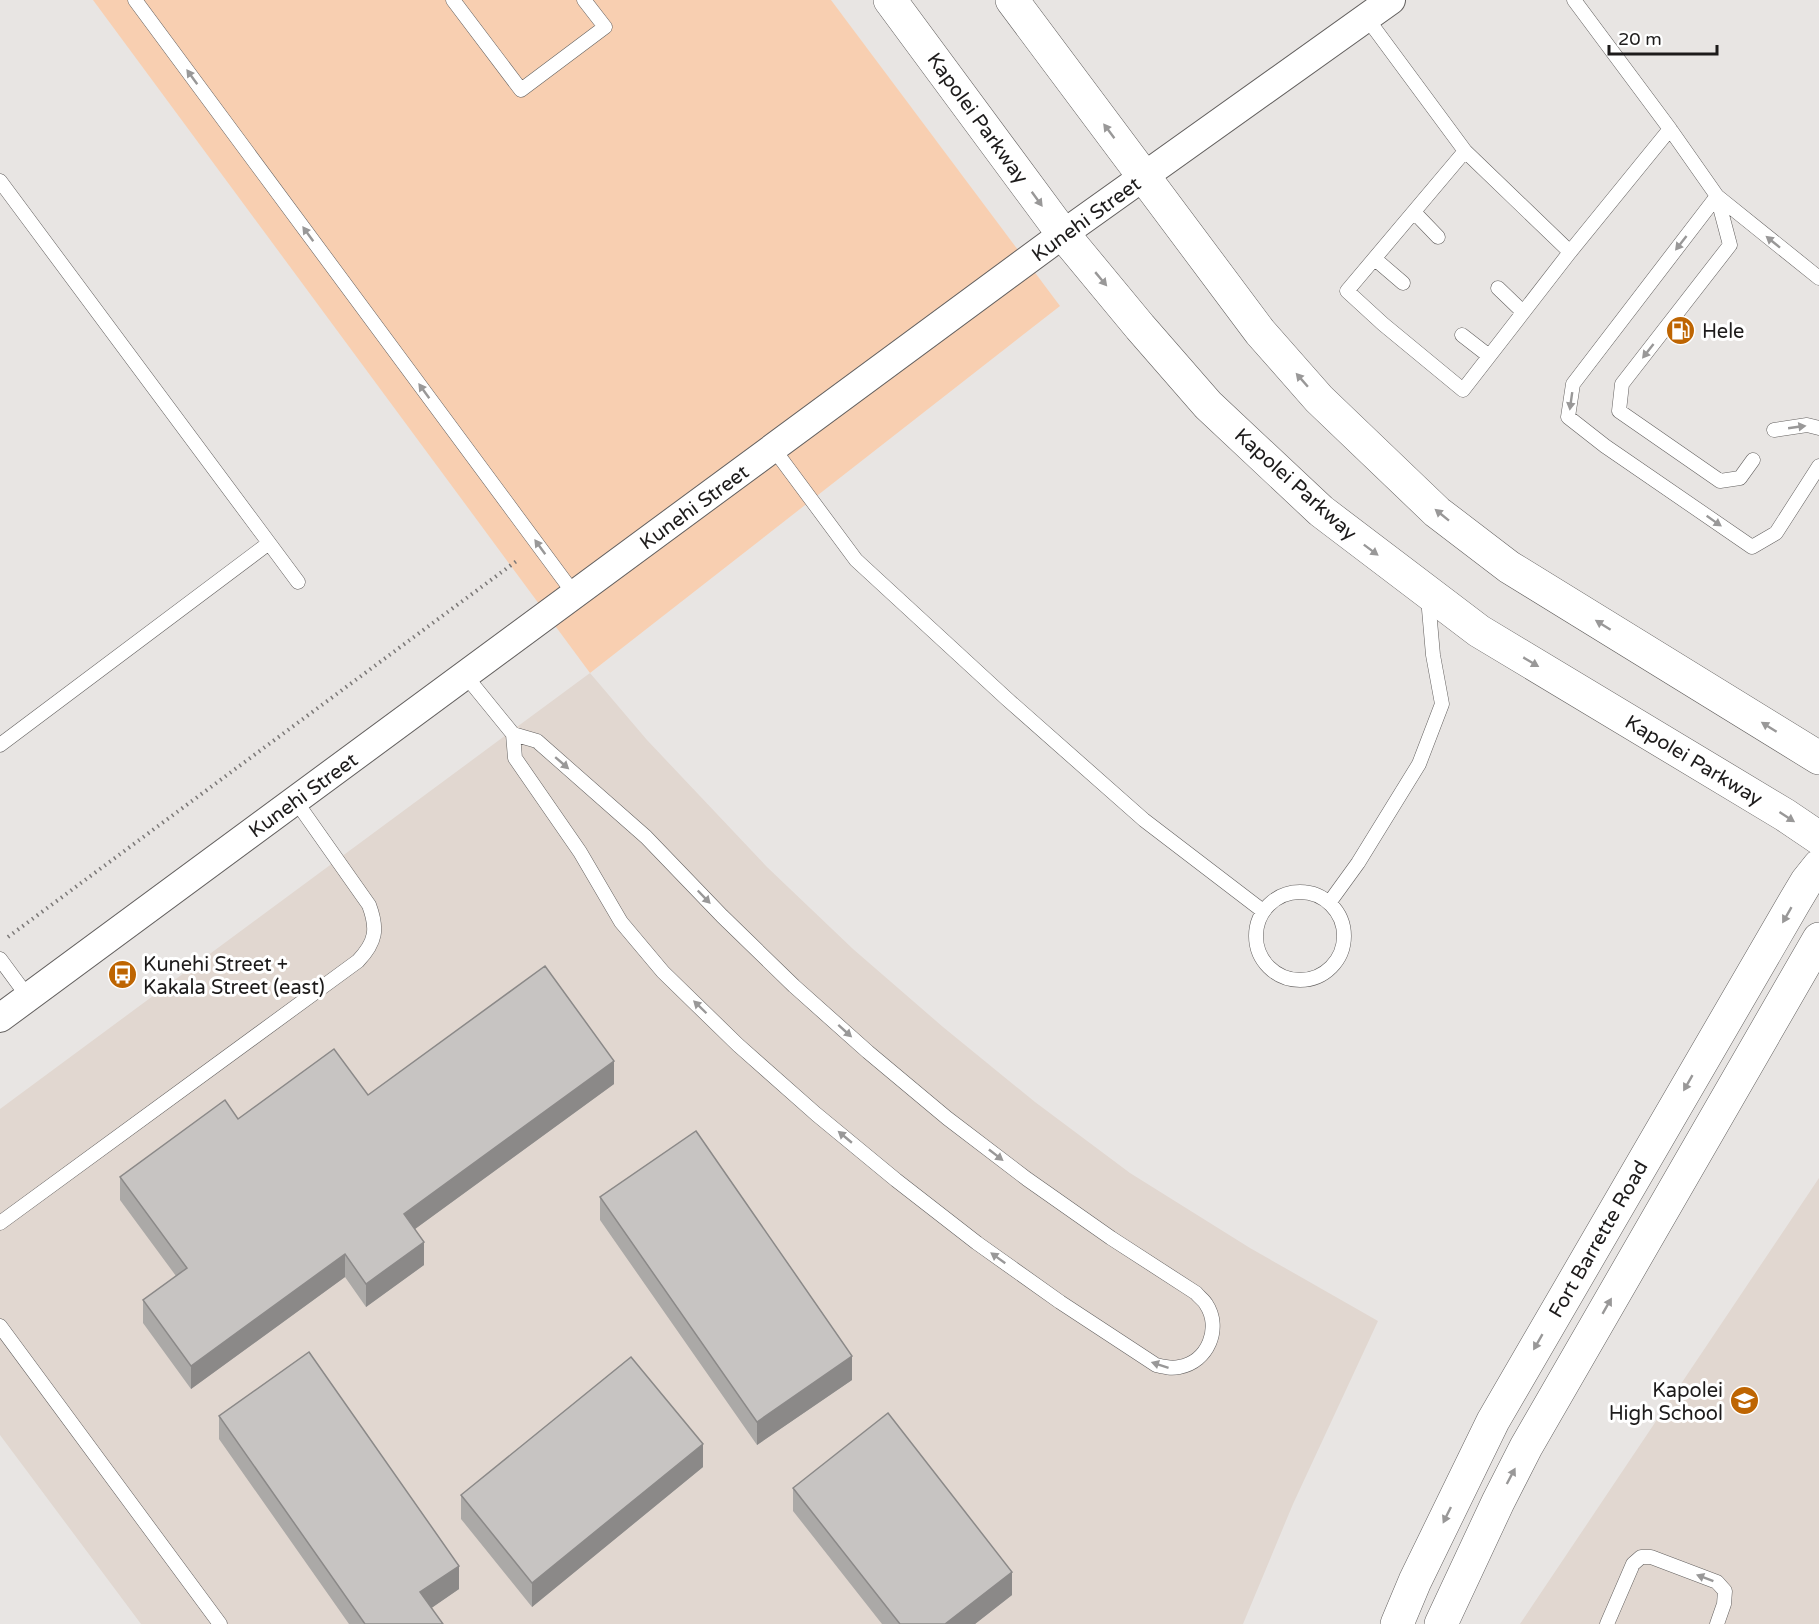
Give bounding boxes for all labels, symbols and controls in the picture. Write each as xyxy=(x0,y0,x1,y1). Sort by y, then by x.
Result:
scale bar xyxy=(1609,18,1717,56)
text: 20 m xyxy=(1618,28,1662,50)
street label: Kapolei Parkway xyxy=(922,48,1033,189)
one-way arrow xyxy=(186,70,198,86)
one-way arrow xyxy=(1103,124,1115,139)
street label: Kunehi Street xyxy=(1028,172,1146,267)
one-way arrow xyxy=(1031,192,1043,207)
one-way arrow xyxy=(302,226,314,242)
one-way arrow xyxy=(1676,235,1688,250)
one-way arrow xyxy=(1766,236,1781,248)
one-way arrow xyxy=(1094,271,1107,287)
fuel station icon: Hele xyxy=(1665,315,1697,347)
place label: Hele xyxy=(1702,320,1744,344)
one-way arrow xyxy=(1642,343,1655,359)
one-way arrow xyxy=(1296,373,1309,388)
one-way arrow xyxy=(418,383,430,399)
one-way arrow xyxy=(1566,391,1575,410)
one-way arrow xyxy=(1787,422,1806,431)
street label: Kapolei Parkway xyxy=(1229,424,1362,546)
street label: Kunehi Street xyxy=(636,460,754,555)
one-way arrow xyxy=(1434,509,1450,522)
one-way arrow xyxy=(1705,515,1721,527)
one-way arrow xyxy=(534,540,546,556)
one-way arrow xyxy=(1364,543,1379,555)
one-way arrow xyxy=(1595,619,1611,630)
one-way arrow xyxy=(1523,657,1540,667)
street label: Kapolei Parkway xyxy=(1620,710,1767,811)
one-way arrow xyxy=(1761,721,1777,732)
street label: Kunehi Street xyxy=(245,748,363,843)
one-way arrow xyxy=(554,756,569,769)
one-way arrow xyxy=(1779,811,1795,823)
one-way arrow xyxy=(697,889,711,904)
one-way arrow xyxy=(1781,907,1792,923)
place label: Kunehi Street + Kakala Street (east) xyxy=(143,953,325,1000)
bus stop icon: Kunehi Street + Kakala Street (east) xyxy=(106,959,138,991)
one-way arrow xyxy=(692,1000,707,1014)
one-way arrow xyxy=(837,1024,852,1037)
one-way arrow xyxy=(1683,1075,1694,1091)
one-way arrow xyxy=(837,1131,853,1144)
one-way arrow xyxy=(987,1149,1003,1161)
street label: Fort Barrette Road xyxy=(1544,1157,1654,1322)
one-way arrow xyxy=(990,1253,1006,1264)
one-way arrow xyxy=(1601,1298,1612,1314)
one-way arrow xyxy=(1533,1334,1543,1351)
one-way arrow xyxy=(1151,1360,1169,1369)
place label: Kapolei High School xyxy=(1609,1379,1723,1426)
school or university icon: Kapolei High School xyxy=(1728,1385,1760,1417)
one-way arrow xyxy=(1506,1467,1516,1484)
one-way arrow xyxy=(1442,1506,1451,1523)
one-way arrow xyxy=(1696,1572,1714,1582)

